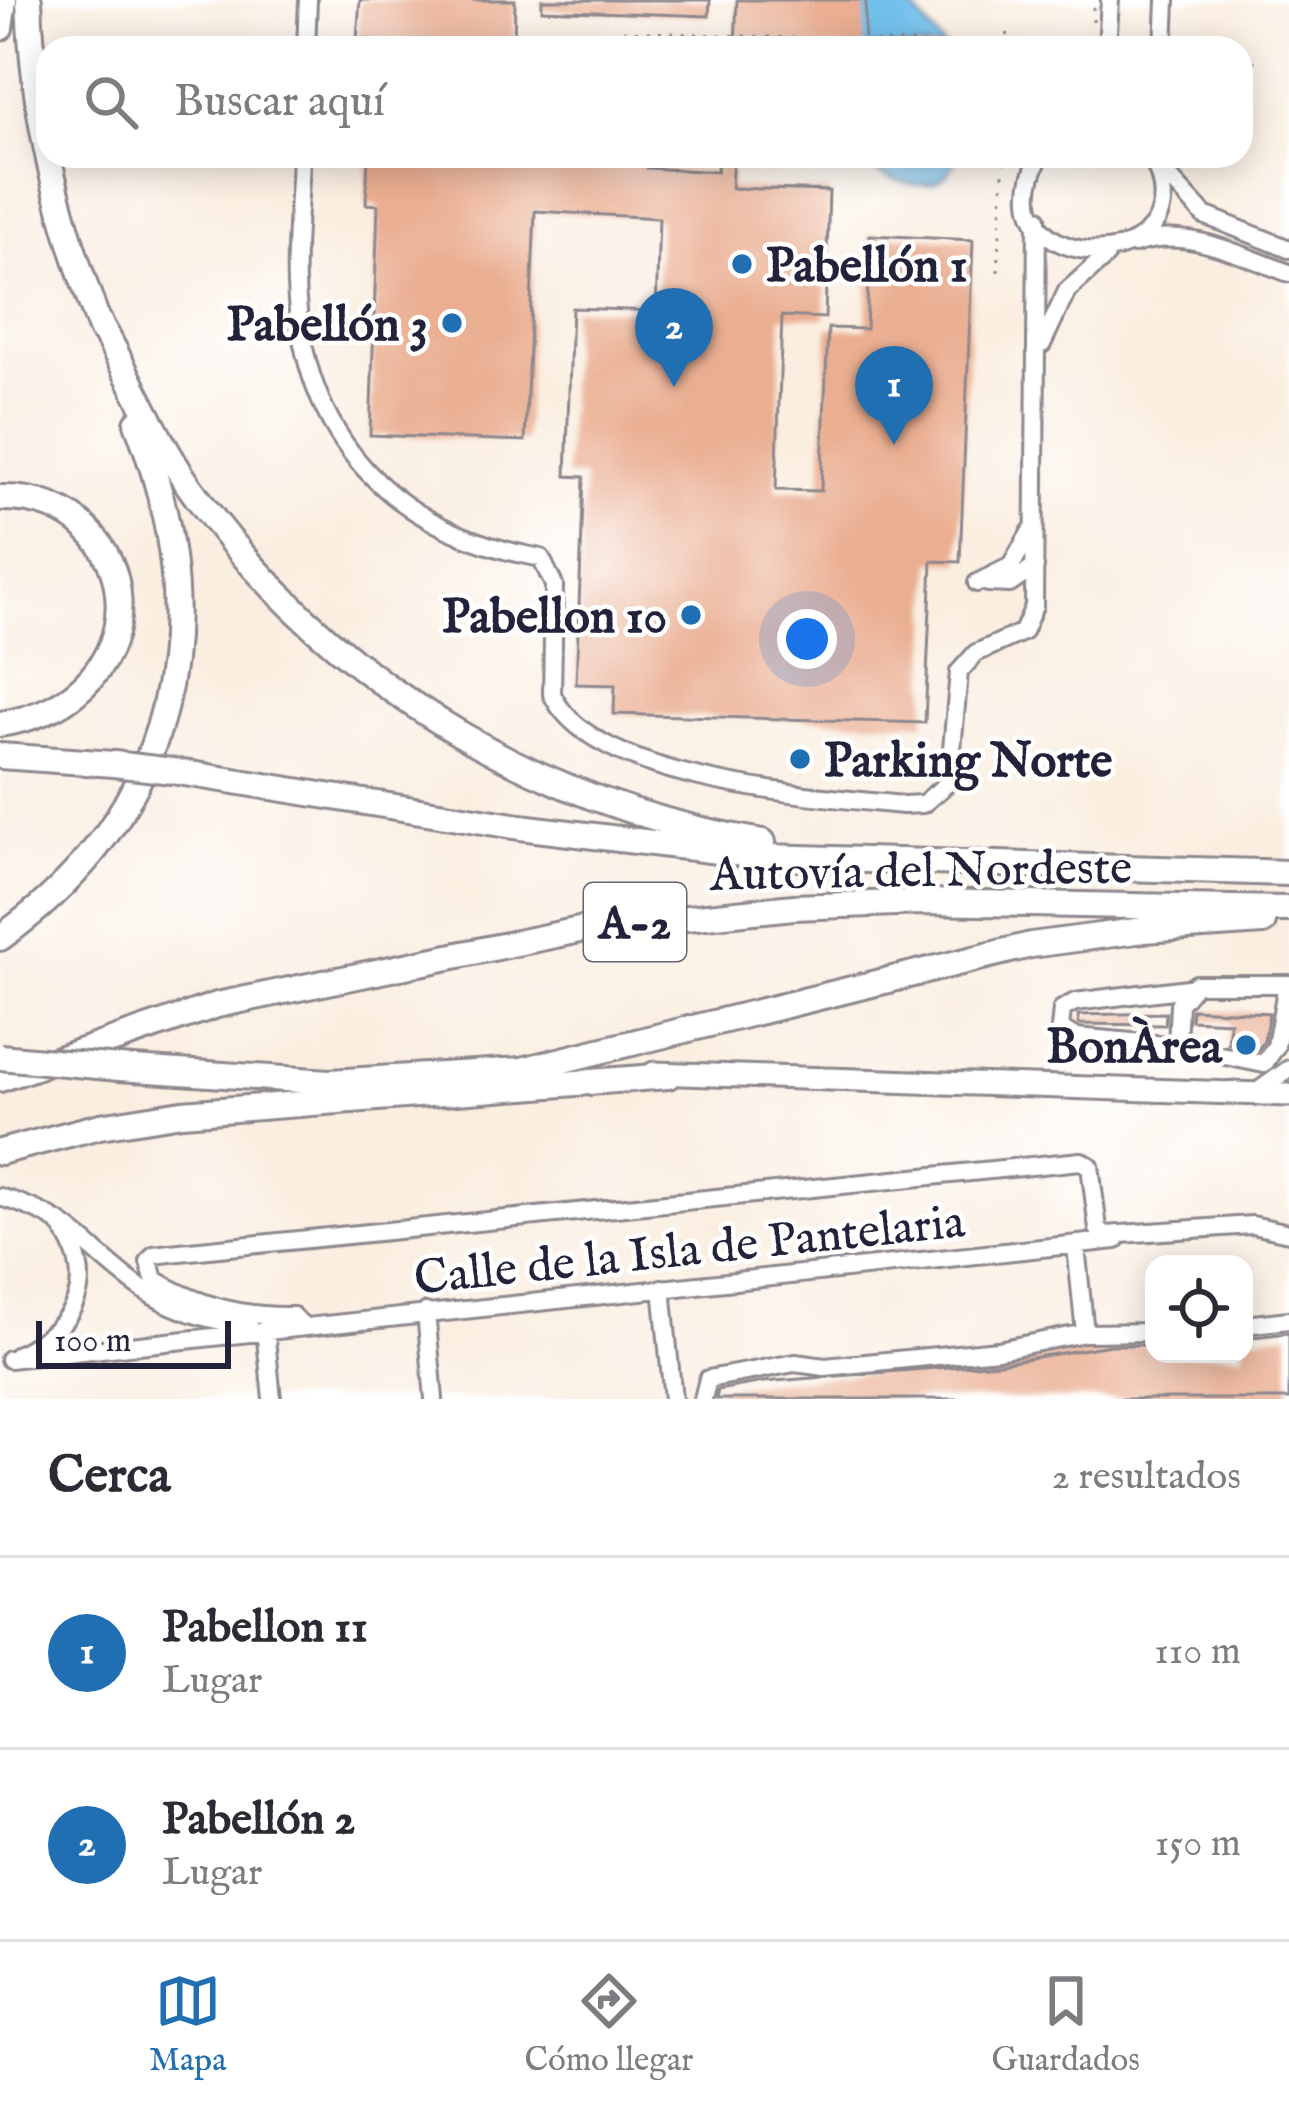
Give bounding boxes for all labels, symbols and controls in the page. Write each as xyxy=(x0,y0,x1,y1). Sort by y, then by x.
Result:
search box xyxy=(36,36,1253,168)
icon: search xyxy=(78,69,144,135)
text: Buscar aquí xyxy=(174,74,385,131)
place label: Pabellón 1 xyxy=(766,238,968,298)
marker: Pabellón 1 xyxy=(729,251,755,277)
pin: 2 xyxy=(635,288,713,387)
place label: Pabellón 3 xyxy=(226,297,428,357)
marker: Pabellón 3 xyxy=(439,310,465,336)
pin: 1 xyxy=(855,346,933,445)
place label: Pabellon 10 xyxy=(442,589,667,649)
marker: Pabellon 10 xyxy=(678,602,704,628)
your location xyxy=(777,609,837,669)
place label: Parking Norte xyxy=(824,733,1112,793)
marker: Parking Norte xyxy=(787,746,813,772)
street label: Autovía del Nordeste xyxy=(708,839,1133,907)
road number: A-2 xyxy=(584,883,686,961)
place label: BonÀrea xyxy=(1046,1016,1223,1079)
marker: BonÀrea xyxy=(1233,1032,1259,1058)
street label: Calle de la Isla de Pantelaria xyxy=(411,1193,968,1311)
map controls xyxy=(1145,1255,1253,1363)
button: locate xyxy=(1145,1255,1253,1363)
scale bar xyxy=(36,1315,231,1368)
text: 100 m xyxy=(54,1321,131,1363)
text: Cerca xyxy=(48,1445,171,1510)
text: 2 resultados xyxy=(1052,1453,1241,1502)
text: Pabellon 11 xyxy=(162,1600,368,1657)
text: 1 xyxy=(80,1628,94,1677)
text: 110 m xyxy=(1154,1628,1241,1677)
text: Lugar xyxy=(162,1657,262,1706)
text: Pabellón 2 xyxy=(162,1792,355,1849)
text: 2 xyxy=(78,1820,96,1869)
text: 150 m xyxy=(1155,1820,1241,1869)
text: Lugar xyxy=(162,1849,262,1898)
tab: Mapa xyxy=(149,1968,226,2082)
tab: Cómo llegar xyxy=(524,1968,693,2082)
tab: Guardados xyxy=(991,1968,1140,2082)

